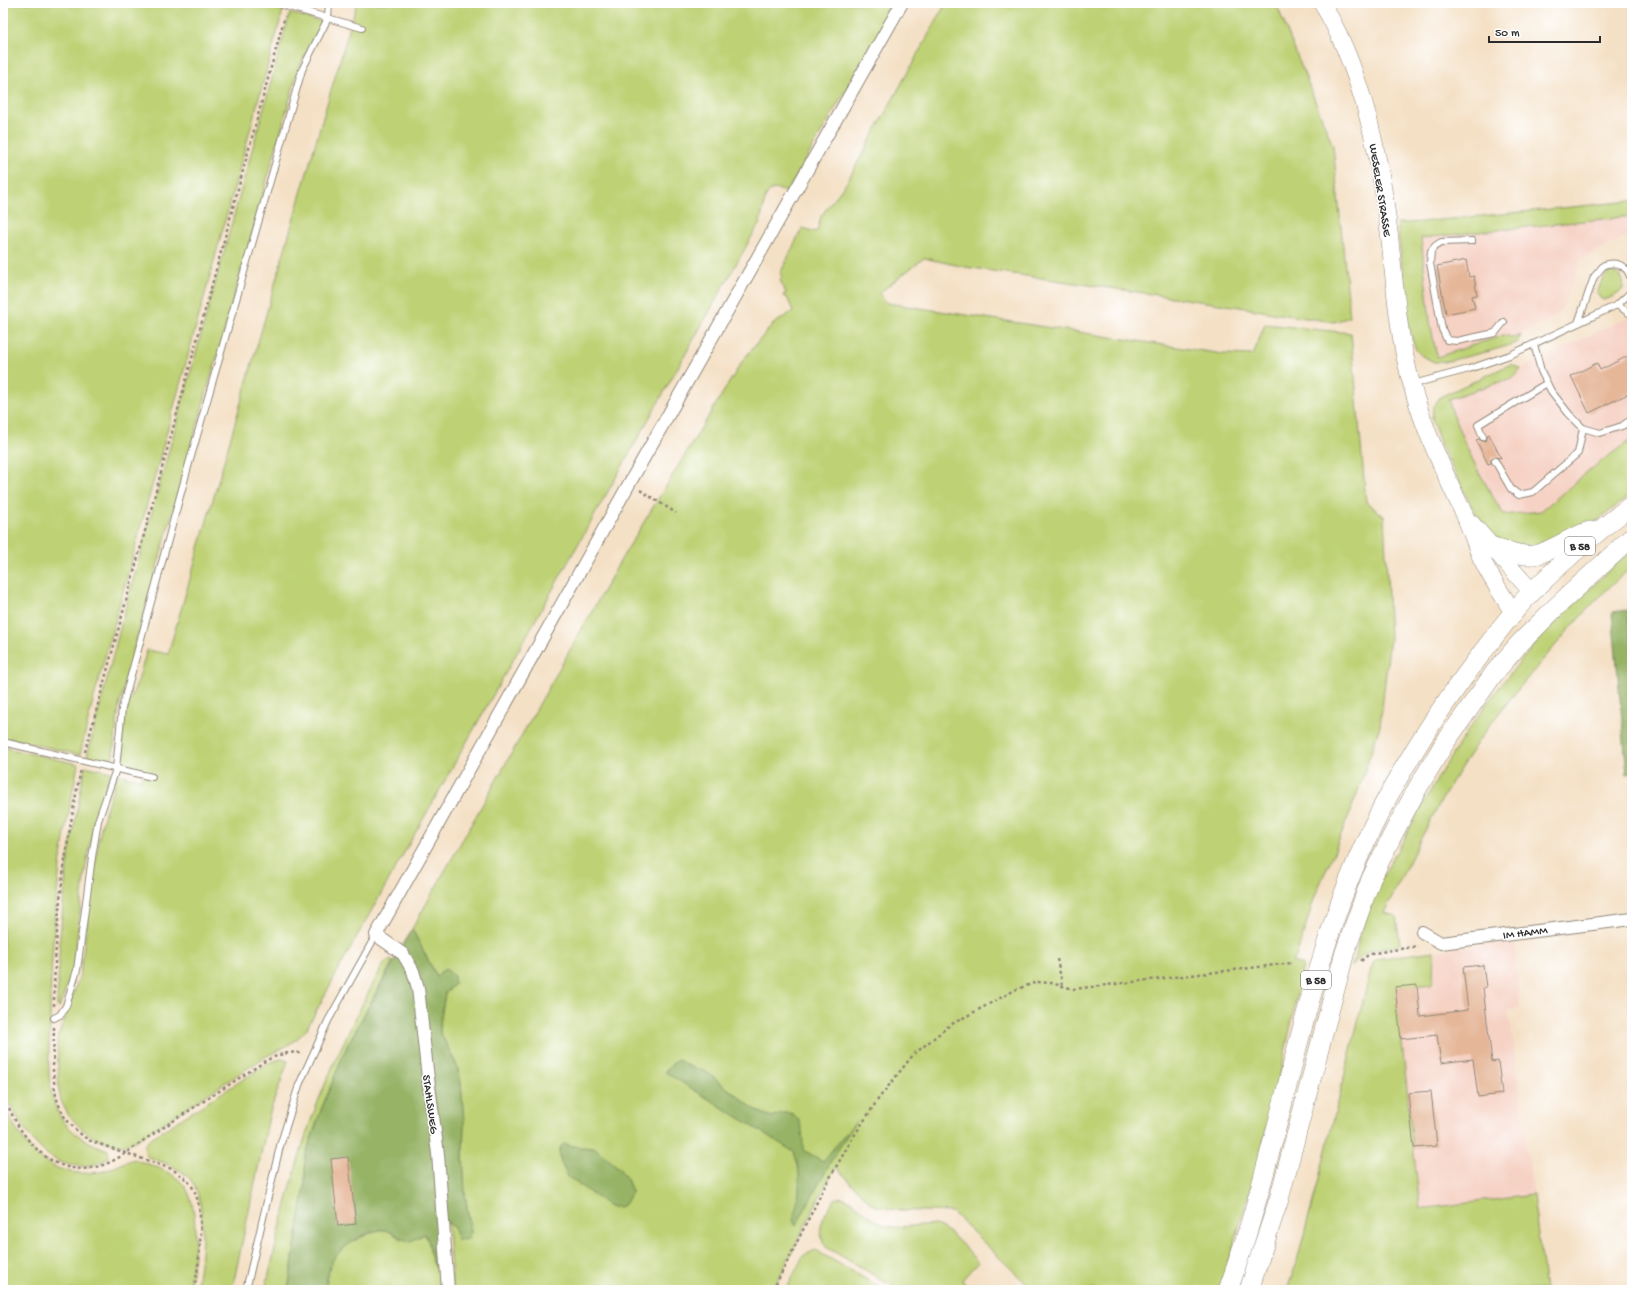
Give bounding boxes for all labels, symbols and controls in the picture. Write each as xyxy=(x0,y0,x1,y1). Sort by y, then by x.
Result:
scale bar xyxy=(1489,18,1600,44)
text: 50 m xyxy=(1495,27,1520,41)
street label: WESELER STRASSE xyxy=(1365,143,1393,238)
road number: B 58 xyxy=(1565,537,1595,555)
street label: IM HAMM xyxy=(1502,924,1549,944)
road number: B 58 xyxy=(1301,971,1331,989)
street label: STAHLSWEG xyxy=(418,1074,440,1135)

